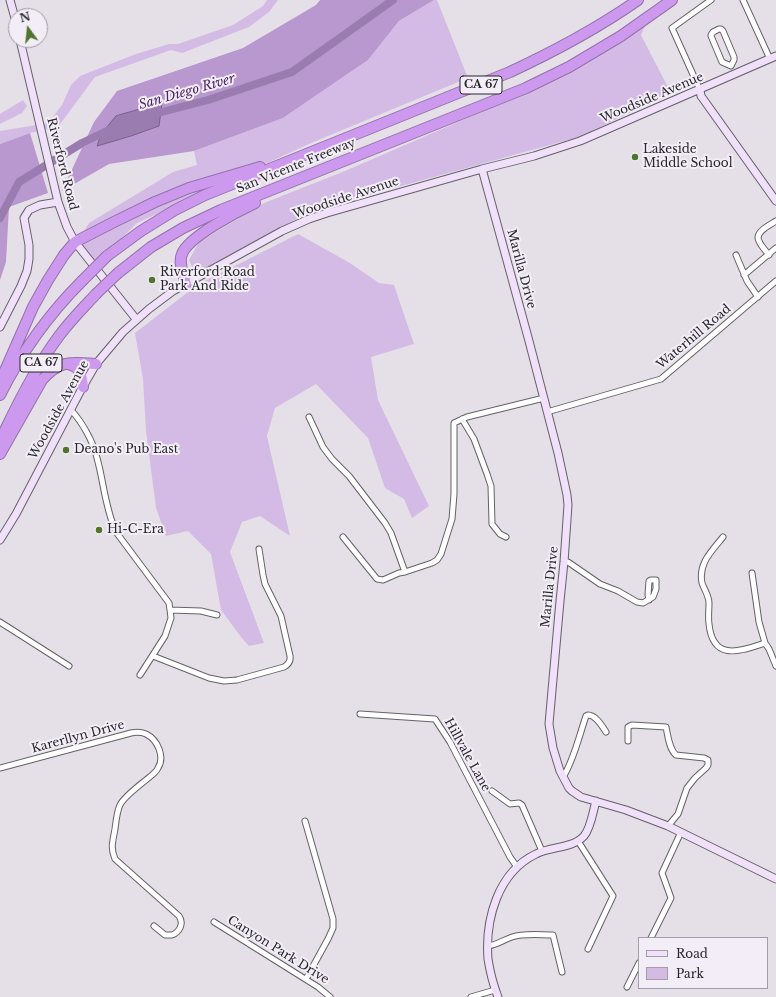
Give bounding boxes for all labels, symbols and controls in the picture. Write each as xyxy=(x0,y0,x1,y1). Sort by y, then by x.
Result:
north arrow xyxy=(8,8,48,48)
text: N xyxy=(18,9,32,25)
street label: Woodside Avenue xyxy=(598,70,706,126)
water label: San Diego River xyxy=(137,71,237,113)
road number: CA 67 xyxy=(460,76,502,94)
street label: Riverford Road xyxy=(44,116,80,212)
street label: San Vicente Freeway xyxy=(234,135,358,197)
place label: Lakeside Middle School xyxy=(643,143,733,171)
marker: Lakeside Middle School xyxy=(630,152,640,162)
street label: Woodside Avenue xyxy=(291,174,401,222)
street label: Marilla Drive xyxy=(503,228,539,310)
place label: Riverford Road Park And Ride xyxy=(160,266,255,294)
marker: Riverford Road Park And Ride xyxy=(147,275,157,285)
street label: Waterhill Road xyxy=(654,302,734,372)
road number: CA 67 xyxy=(20,354,62,372)
street label: Woodside Avenue xyxy=(26,358,92,462)
place label: Deano's Pub East xyxy=(74,443,178,457)
marker: Deano's Pub East xyxy=(61,445,71,455)
place label: Hi-C-Era xyxy=(107,523,164,537)
marker: Hi-C-Era xyxy=(94,525,104,535)
street label: Marilla Drive xyxy=(539,546,561,628)
street label: Hillvale Lane xyxy=(441,716,493,794)
street label: Karerllyn Drive xyxy=(30,718,126,756)
street label: Canyon Park Drive xyxy=(225,913,331,987)
legend xyxy=(638,937,768,989)
text: Road xyxy=(676,946,708,961)
text: Park xyxy=(676,966,704,981)

